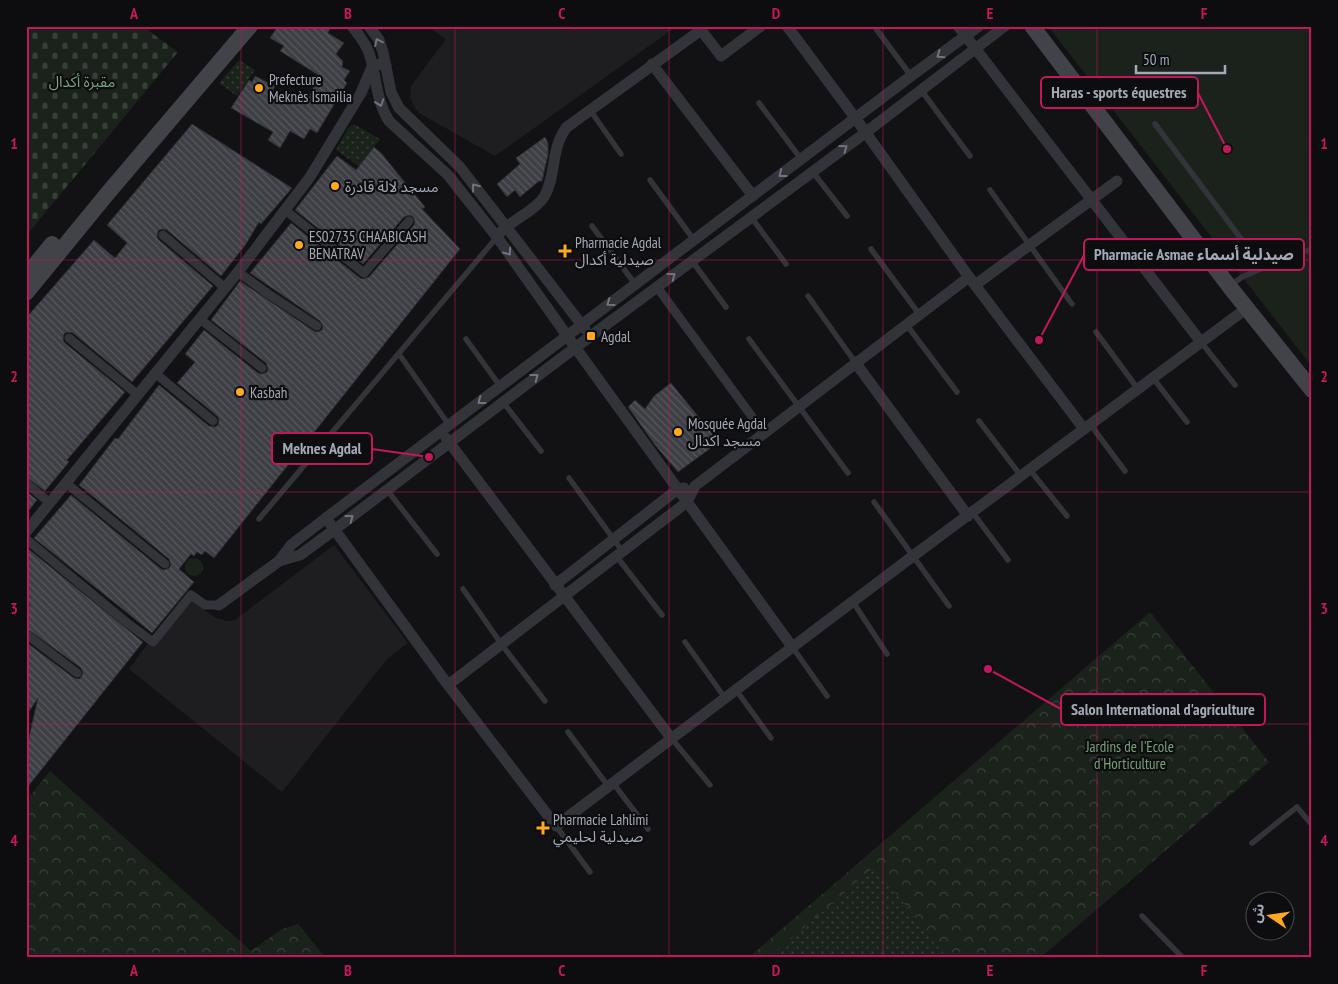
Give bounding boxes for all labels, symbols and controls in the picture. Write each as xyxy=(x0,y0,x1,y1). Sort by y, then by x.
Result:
text: A xyxy=(129,3,139,23)
text: B xyxy=(344,3,352,23)
text: C xyxy=(558,3,566,23)
text: D xyxy=(772,3,781,23)
text: E xyxy=(987,3,994,23)
text: F xyxy=(1201,3,1208,23)
one-way arrow xyxy=(375,38,385,47)
scale bar xyxy=(1136,42,1224,74)
one-way arrow xyxy=(936,49,946,58)
text: 50 m xyxy=(1143,50,1169,69)
place label: Prefecture Meknès Ismailia xyxy=(269,70,352,106)
park label: مقبرة أكدال xyxy=(49,72,115,91)
callout: Haras - sports équestres xyxy=(1041,77,1198,108)
marker: Prefecture Meknès Ismailia xyxy=(253,82,265,94)
text: Haras - sports équestres xyxy=(1051,82,1187,102)
one-way arrow xyxy=(375,99,385,107)
text: 1 xyxy=(10,133,18,153)
text: 1 xyxy=(1320,133,1328,153)
one-way arrow xyxy=(838,145,848,154)
one-way arrow xyxy=(779,168,788,176)
place label: مسجد لالة قادرة xyxy=(345,177,439,196)
marker: مسجد لالة قادرة xyxy=(329,180,341,192)
one-way arrow xyxy=(473,184,481,193)
place label: ES02735 CHAABICASH BENATRAV xyxy=(309,227,427,263)
place label: Pharmacie Agdal صيدلية أكدال xyxy=(575,233,662,269)
marker: ES02735 CHAABICASH BENATRAV xyxy=(293,239,305,251)
callout: Pharmacie Asmae صيدلية أسماء xyxy=(1084,239,1304,270)
text: Pharmacie Asmae صيدلية أسماء xyxy=(1094,244,1294,264)
marker: Pharmacie Agdal صيدلية أكدال xyxy=(559,245,571,257)
one-way arrow xyxy=(502,246,511,256)
one-way arrow xyxy=(666,274,675,282)
one-way arrow xyxy=(607,297,616,305)
place label: Agdal xyxy=(601,327,631,346)
marker: Agdal xyxy=(585,330,597,342)
text: 2 xyxy=(10,366,18,386)
text: 2 xyxy=(1320,366,1328,386)
one-way arrow xyxy=(529,375,538,383)
place label: Kasbah xyxy=(250,383,287,402)
marker: Kasbah xyxy=(234,386,246,398)
one-way arrow xyxy=(477,395,487,404)
place label: Mosquée Agdal مسجد اكدال xyxy=(688,414,767,450)
marker: Mosquée Agdal مسجد اكدال xyxy=(672,426,684,438)
callout: Meknes Agdal xyxy=(272,433,372,464)
text: Meknes Agdal xyxy=(283,438,362,458)
one-way arrow xyxy=(344,515,354,524)
text: 3 xyxy=(10,598,18,618)
text: 3 xyxy=(1320,598,1328,618)
callout: Salon International d'agriculture xyxy=(1061,694,1265,725)
text: Salon International d'agriculture xyxy=(1071,699,1255,719)
park label: Jardins de I'Ecole d'Horticulture xyxy=(1085,737,1174,773)
place label: Pharmacie Lahlimi صيدلية لحليمي xyxy=(553,810,649,848)
marker: Pharmacie Lahlimi صيدلية لحليمي xyxy=(537,822,549,834)
text: 4 xyxy=(10,830,18,850)
text: 4 xyxy=(1320,830,1328,850)
north arrow xyxy=(1246,892,1296,942)
text: ش xyxy=(1246,902,1268,924)
text: A xyxy=(129,960,139,980)
text: B xyxy=(344,960,352,980)
text: C xyxy=(558,960,566,980)
text: D xyxy=(772,960,781,980)
text: E xyxy=(987,960,994,980)
text: F xyxy=(1201,960,1208,980)

